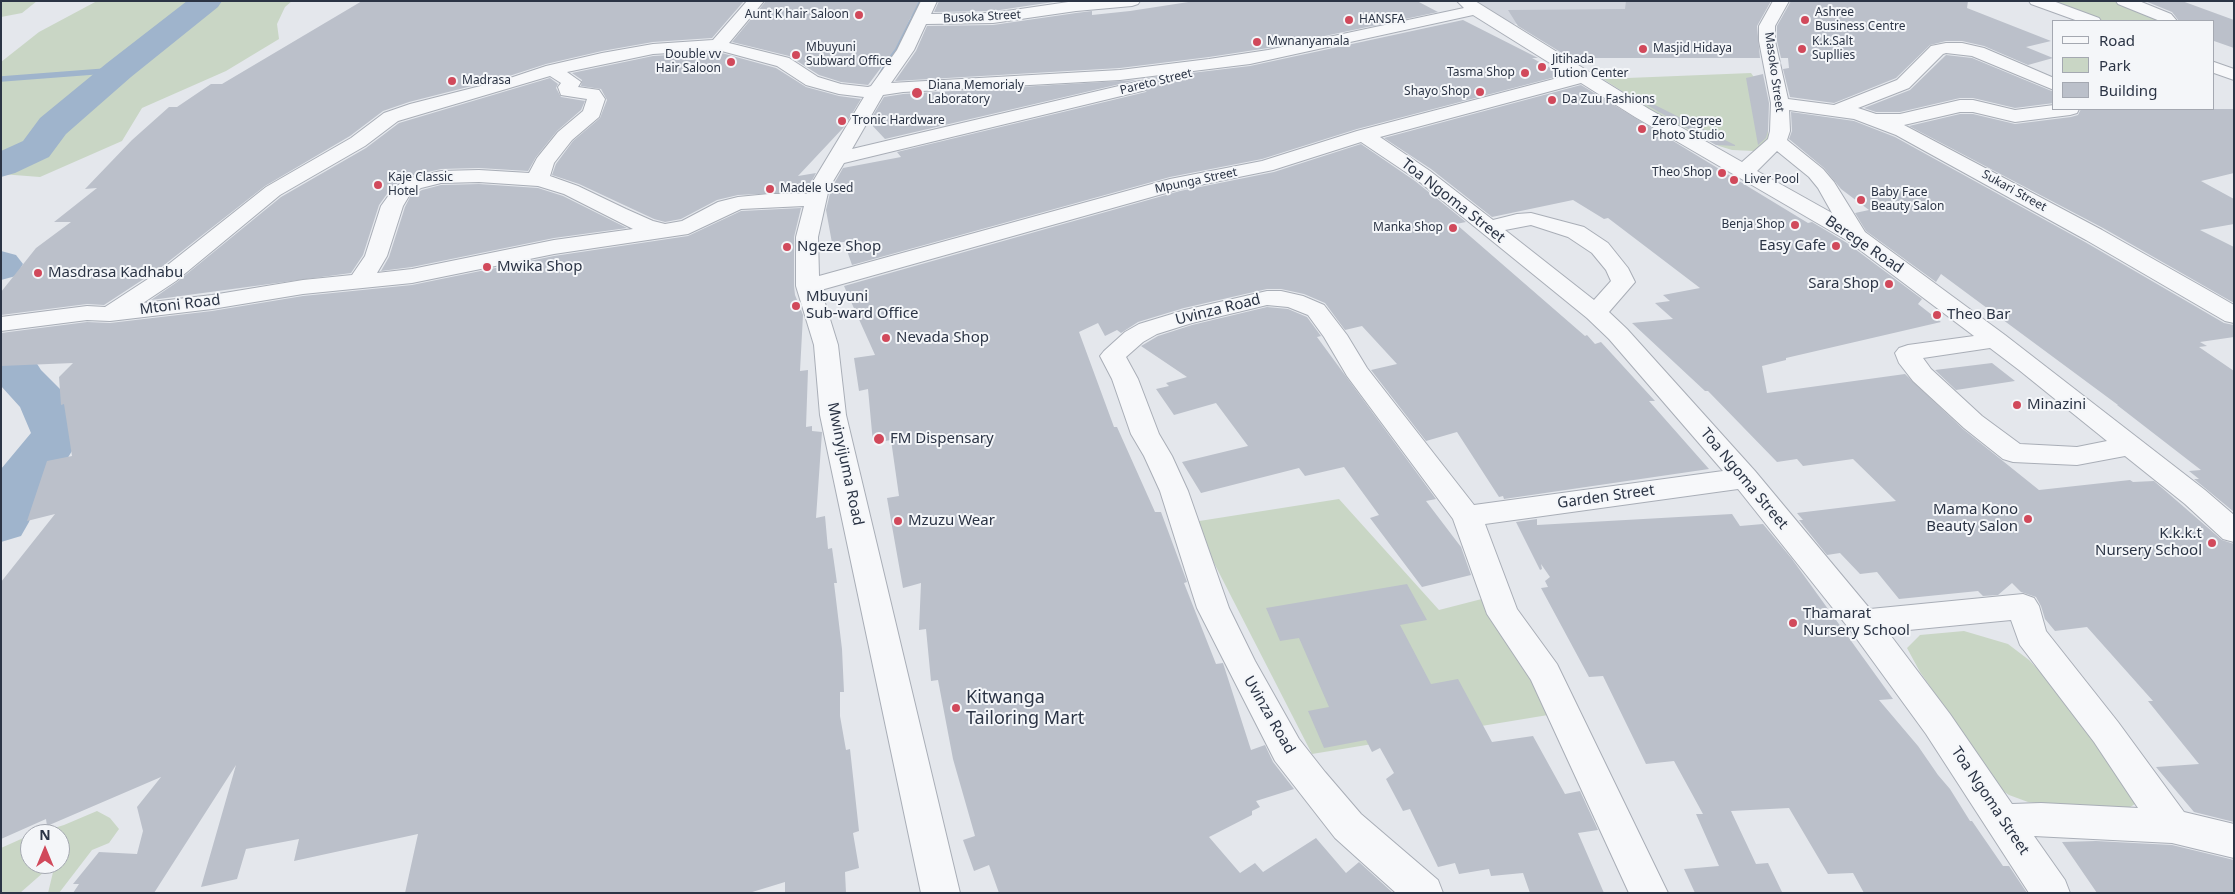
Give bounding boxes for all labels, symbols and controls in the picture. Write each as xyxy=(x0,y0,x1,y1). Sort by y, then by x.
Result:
place label: Ashree Business Centre xyxy=(1815,6,1905,34)
place label: Aunt K hair Saloon xyxy=(745,8,849,22)
street label: Busoka Street xyxy=(943,8,1021,26)
marker: Aunt K hair Saloon xyxy=(853,9,865,21)
place label: HANSFA xyxy=(1359,13,1405,27)
marker: HANSFA xyxy=(1343,14,1355,26)
marker: Ashree Business Centre xyxy=(1799,14,1811,26)
legend xyxy=(2052,20,2215,110)
text: Road xyxy=(2099,30,2135,50)
street label: Masoko Street xyxy=(1761,31,1787,113)
place label: Mwnanyamala xyxy=(1267,35,1350,49)
place label: K.k.Salt Supllies xyxy=(1812,35,1855,63)
marker: Mwnanyamala xyxy=(1251,36,1263,48)
place label: Mbuyuni Subward Office xyxy=(806,41,892,69)
place label: Masjid Hidaya xyxy=(1653,42,1732,56)
marker: Masjid Hidaya xyxy=(1637,43,1649,55)
marker: K.k.Salt Supllies xyxy=(1796,43,1808,55)
place label: Double vv Hair Saloon xyxy=(656,48,721,76)
marker: Mbuyuni Subward Office xyxy=(790,49,802,61)
place label: Jitihada Tution Center xyxy=(1552,53,1629,81)
text: Park xyxy=(2099,55,2131,75)
marker: Double vv Hair Saloon xyxy=(725,56,737,68)
marker: Jitihada Tution Center xyxy=(1536,61,1548,73)
street label: Pareto Street xyxy=(1119,66,1193,98)
place label: Tasma Shop xyxy=(1447,66,1515,80)
marker: Tasma Shop xyxy=(1519,67,1531,79)
place label: Madrasa xyxy=(462,74,511,88)
marker: Madrasa xyxy=(446,75,458,87)
place label: Diana Memorialy Laboratory xyxy=(928,79,1024,107)
text: Building xyxy=(2099,80,2157,100)
place label: Shayo Shop xyxy=(1404,85,1470,99)
marker: Diana Memorialy Laboratory xyxy=(910,86,924,100)
marker: Shayo Shop xyxy=(1474,86,1486,98)
place label: Da Zuu Fashions xyxy=(1562,93,1655,107)
marker: Da Zuu Fashions xyxy=(1546,94,1558,106)
place label: Tronic Hardware xyxy=(852,114,945,128)
marker: Tronic Hardware xyxy=(836,115,848,127)
place label: Zero Degree Photo Studio xyxy=(1652,115,1725,143)
marker: Zero Degree Photo Studio xyxy=(1636,123,1648,135)
street label: Toa Ngoma Street xyxy=(1398,155,1508,247)
street label: Mpunga Street xyxy=(1154,165,1238,197)
place label: Theo Shop xyxy=(1652,166,1712,180)
marker: Theo Shop xyxy=(1716,167,1728,179)
street label: Sukari Street xyxy=(1979,167,2049,215)
place label: Kaje Classic Hotel xyxy=(388,171,453,199)
place label: Liver Pool xyxy=(1744,173,1799,187)
marker: Liver Pool xyxy=(1728,174,1740,186)
marker: Kaje Classic Hotel xyxy=(372,179,384,191)
place label: Madele Used xyxy=(780,182,853,196)
marker: Madele Used xyxy=(764,183,776,195)
place label: Baby Face Beauty Salon xyxy=(1871,186,1944,214)
marker: Baby Face Beauty Salon xyxy=(1855,194,1867,206)
street label: Berege Road xyxy=(1822,212,1906,278)
place label: Benja Shop xyxy=(1721,218,1785,232)
marker: Benja Shop xyxy=(1789,219,1801,231)
place label: Manka Shop xyxy=(1373,221,1443,235)
marker: Manka Shop xyxy=(1447,222,1459,234)
place label: Easy Cafe xyxy=(1759,237,1826,255)
place label: Ngeze Shop xyxy=(797,238,881,256)
marker: Easy Cafe xyxy=(1830,240,1842,252)
marker: Ngeze Shop xyxy=(781,241,793,253)
place label: Mwika Shop xyxy=(497,258,582,276)
marker: Mwika Shop xyxy=(481,261,493,273)
place label: Masdrasa Kadhabu xyxy=(48,264,183,282)
marker: Masdrasa Kadhabu xyxy=(32,267,44,279)
place label: Sara Shop xyxy=(1808,275,1879,293)
marker: Sara Shop xyxy=(1883,278,1895,290)
place label: Mbuyuni Sub-ward Office xyxy=(806,288,918,323)
street label: Mtoni Road xyxy=(139,291,221,319)
street label: Uvinza Road xyxy=(1174,291,1262,329)
marker: Mbuyuni Sub-ward Office xyxy=(790,300,802,312)
place label: Theo Bar xyxy=(1947,306,2010,324)
marker: Theo Bar xyxy=(1931,309,1943,321)
place label: Nevada Shop xyxy=(896,329,989,347)
marker: Nevada Shop xyxy=(880,332,892,344)
place label: Minazini xyxy=(2027,396,2086,414)
marker: Minazini xyxy=(2011,399,2023,411)
street label: Mwinyijuma Road xyxy=(823,401,867,527)
street label: Toa Ngoma Street xyxy=(1696,425,1792,533)
place label: FM Dispensary xyxy=(890,430,994,448)
marker: FM Dispensary xyxy=(872,432,886,446)
street label: Garden Street xyxy=(1556,481,1656,513)
place label: Mama Kono Beauty Salon xyxy=(1926,501,2018,536)
place label: Mzuzu Wear xyxy=(908,512,995,530)
marker: Mama Kono Beauty Salon xyxy=(2022,513,2034,525)
marker: Mzuzu Wear xyxy=(892,515,904,527)
place label: K.k.k.t Nursery School xyxy=(2095,525,2202,560)
marker: K.k.k.t Nursery School xyxy=(2206,537,2218,549)
place label: Thamarat Nursery School xyxy=(1803,605,1910,640)
marker: Thamarat Nursery School xyxy=(1787,617,1799,629)
street label: Uvinza Road xyxy=(1239,673,1299,757)
place label: Kitwanga Tailoring Mart xyxy=(966,687,1084,730)
marker: Kitwanga Tailoring Mart xyxy=(950,702,962,714)
street label: Toa Ngoma Street xyxy=(1947,743,2033,859)
north arrow xyxy=(20,824,70,874)
text: N xyxy=(39,825,51,844)

